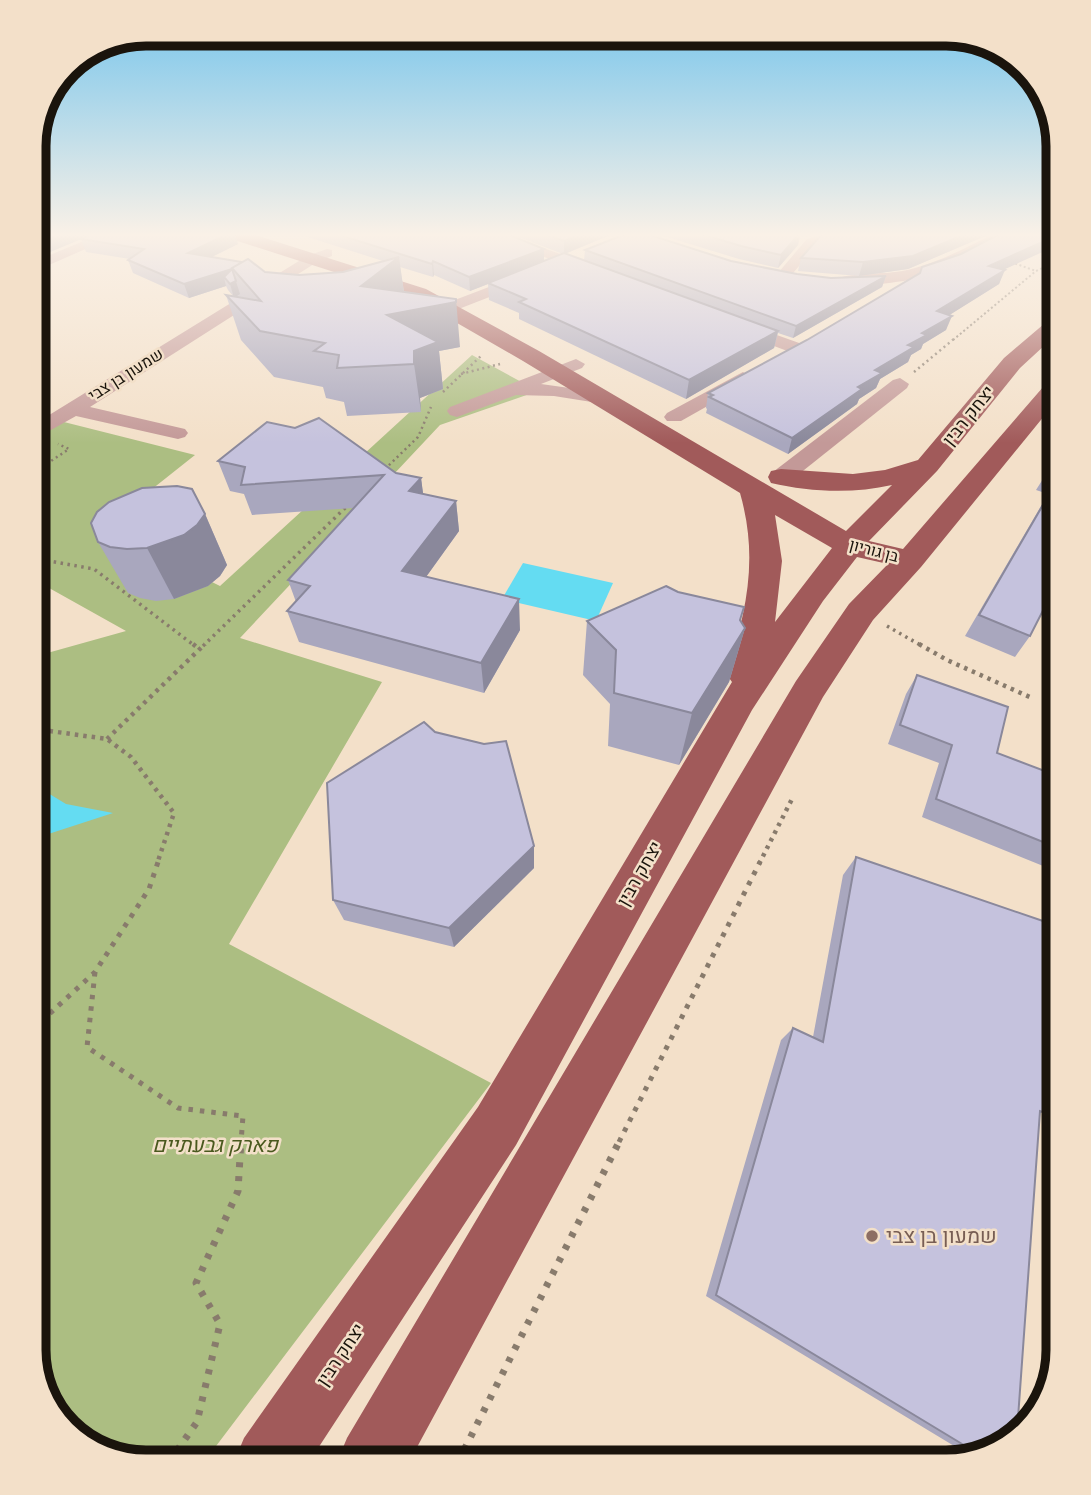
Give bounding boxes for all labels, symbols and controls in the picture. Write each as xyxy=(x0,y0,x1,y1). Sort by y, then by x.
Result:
street label: שמעון בן צבי xyxy=(84,342,168,408)
street label: יצחק רבין xyxy=(936,380,1002,452)
street label: בן גוריון xyxy=(847,533,902,569)
street label: יצחק רבין xyxy=(611,837,669,911)
park label: פארק גבעתיים xyxy=(152,1130,280,1161)
place label: שמעון בן צבי xyxy=(886,1221,997,1252)
marker: שמעון בן צבי xyxy=(864,1228,880,1244)
street label: יצחק רבין xyxy=(310,1318,372,1392)

